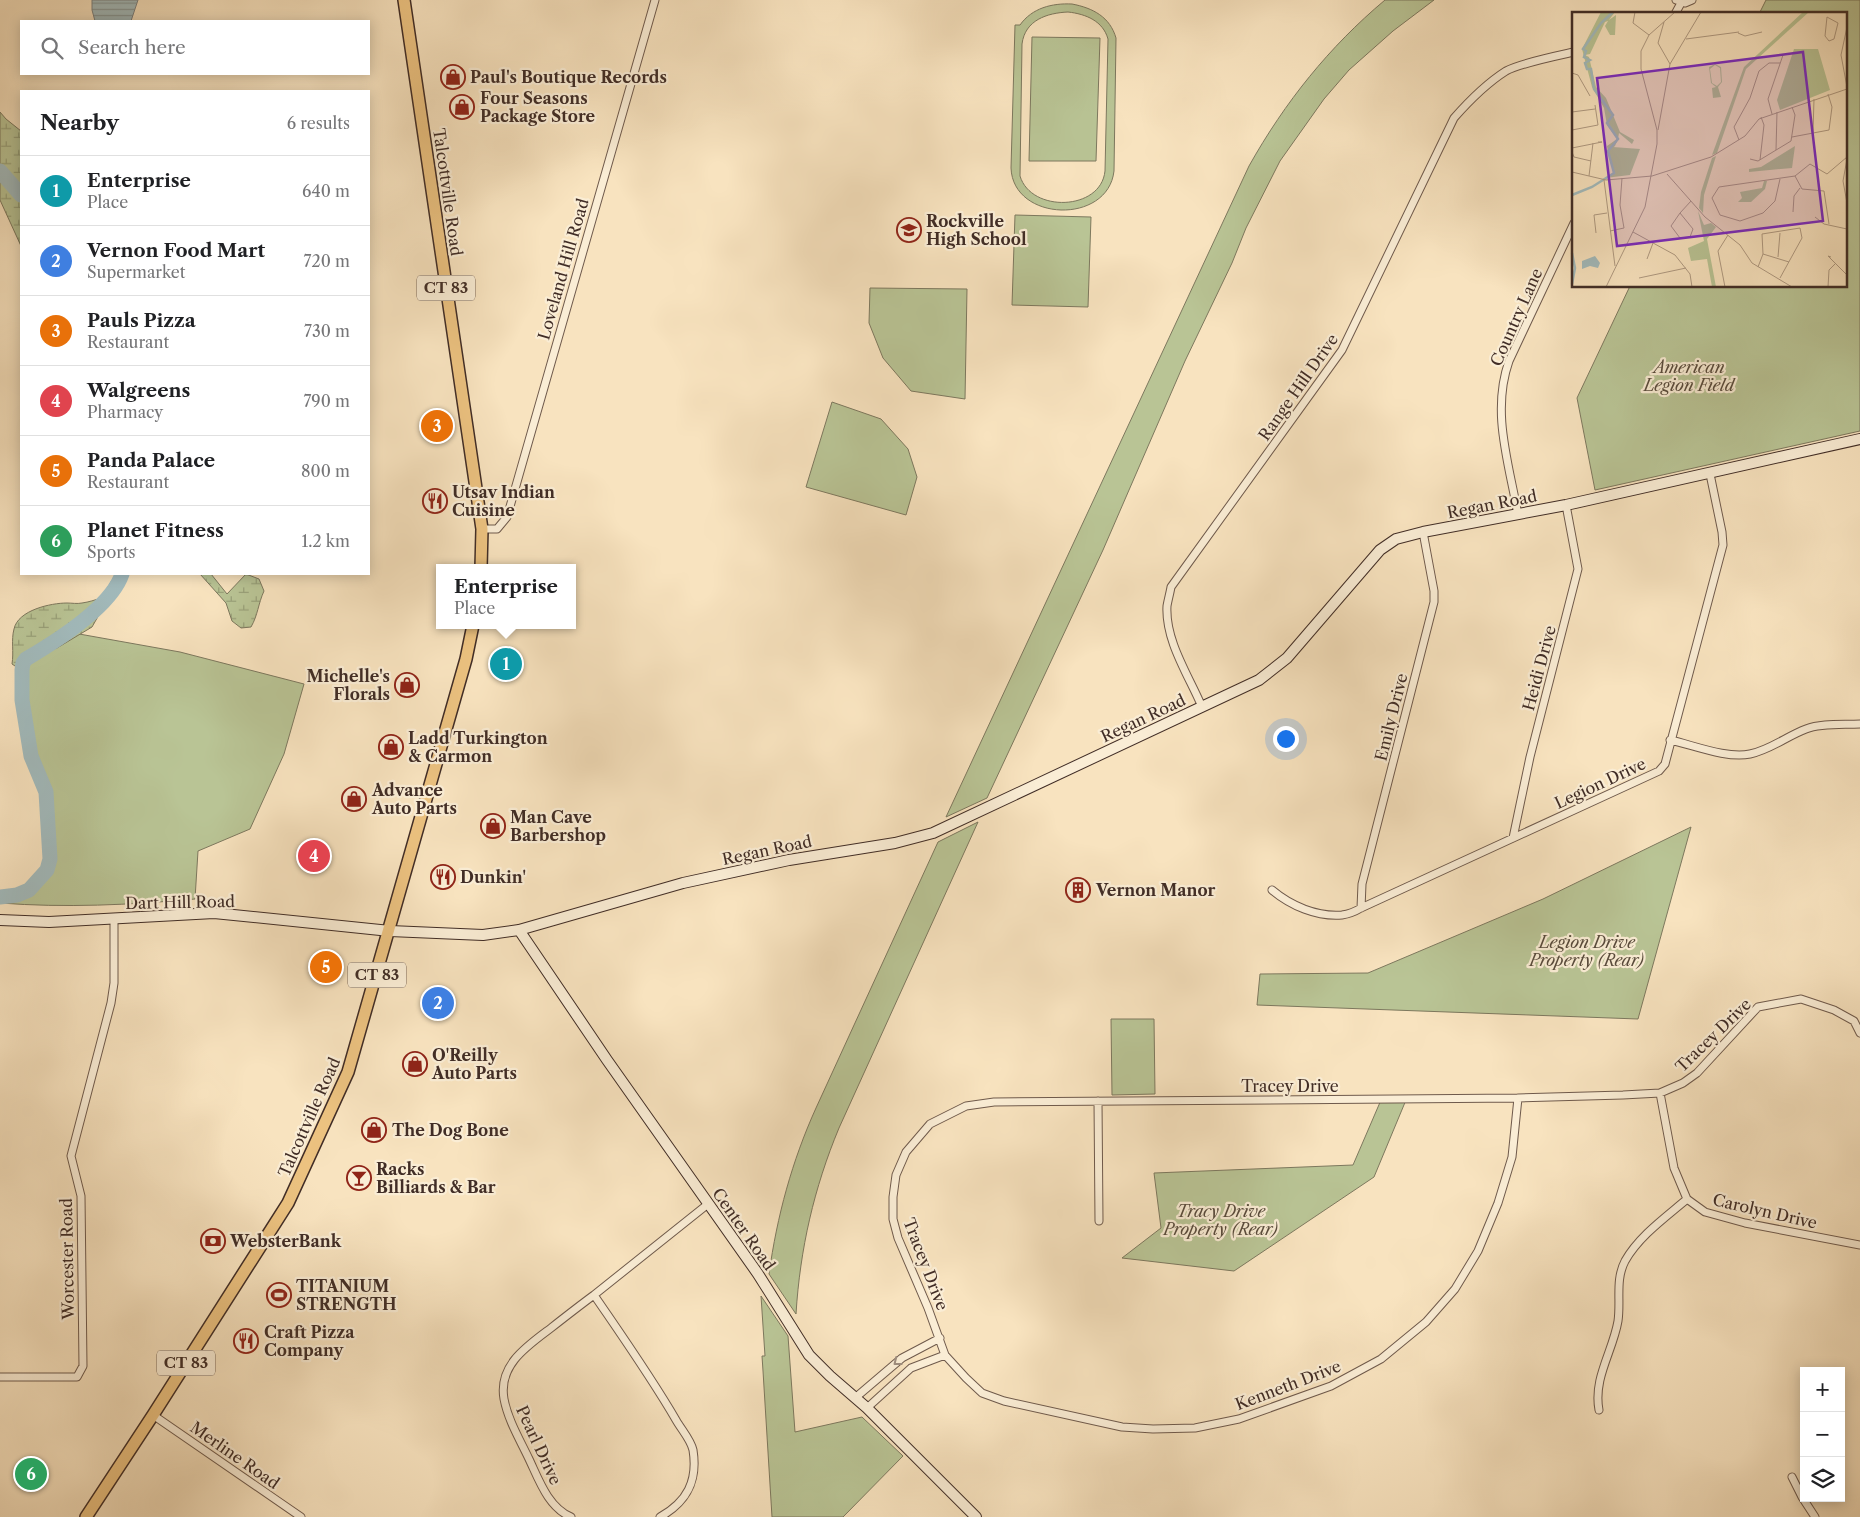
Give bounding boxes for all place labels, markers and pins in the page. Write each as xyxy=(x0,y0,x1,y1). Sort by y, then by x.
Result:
shop icon: Paul's Boutique Records xyxy=(440,64,466,90)
place label: Paul's Boutique Records xyxy=(470,67,667,87)
place label: Four Seasons Package Store xyxy=(480,88,596,126)
shop icon: Four Seasons Package Store xyxy=(449,94,475,120)
place label: Rockville High School xyxy=(926,211,1027,249)
school or university icon: Rockville High School xyxy=(896,217,922,243)
pin: 3 xyxy=(421,407,453,445)
place label: Utsav Indian Cuisine xyxy=(452,482,555,520)
restaurant icon: Utsav Indian Cuisine xyxy=(422,488,448,514)
pin: 1 xyxy=(490,645,522,683)
place label: Michelle's Florals xyxy=(307,666,390,704)
shop icon: Michelle's Florals xyxy=(394,672,420,698)
place label: Ladd Turkington & Carmon xyxy=(408,728,548,766)
shop icon: Ladd Turkington & Carmon xyxy=(378,734,404,760)
place label: Advance Auto Parts xyxy=(371,780,457,818)
shop icon: Advance Auto Parts xyxy=(341,786,367,812)
place label: Man Cave Barbershop xyxy=(510,807,606,845)
shop icon: Man Cave Barbershop xyxy=(480,813,506,839)
pin: 4 xyxy=(298,837,330,875)
restaurant icon: Dunkin' xyxy=(430,864,456,890)
place label: Dunkin' xyxy=(460,867,526,887)
building icon: Vernon Manor xyxy=(1065,877,1091,903)
place label: Vernon Manor xyxy=(1095,880,1216,900)
pin: 5 xyxy=(310,948,342,986)
pin: 2 xyxy=(422,984,454,1022)
place label: O'Reilly Auto Parts xyxy=(431,1045,517,1083)
shop icon: O'Reilly Auto Parts xyxy=(402,1051,428,1077)
shop icon: The Dog Bone xyxy=(361,1117,387,1143)
place label: The Dog Bone xyxy=(392,1120,509,1140)
place label: Racks Billiards & Bar xyxy=(376,1159,496,1197)
bar icon: Racks Billiards & Bar xyxy=(346,1165,372,1191)
bank icon: WebsterBank xyxy=(200,1228,226,1254)
place label: WebsterBank xyxy=(229,1231,342,1251)
place label: TITANIUM STRENGTH xyxy=(296,1276,397,1314)
sports icon: TITANIUM STRENGTH xyxy=(266,1282,292,1308)
place label: Craft Pizza Company xyxy=(264,1322,355,1360)
restaurant icon: Craft Pizza Company xyxy=(233,1328,259,1354)
pin: 6 xyxy=(15,1455,47,1493)

